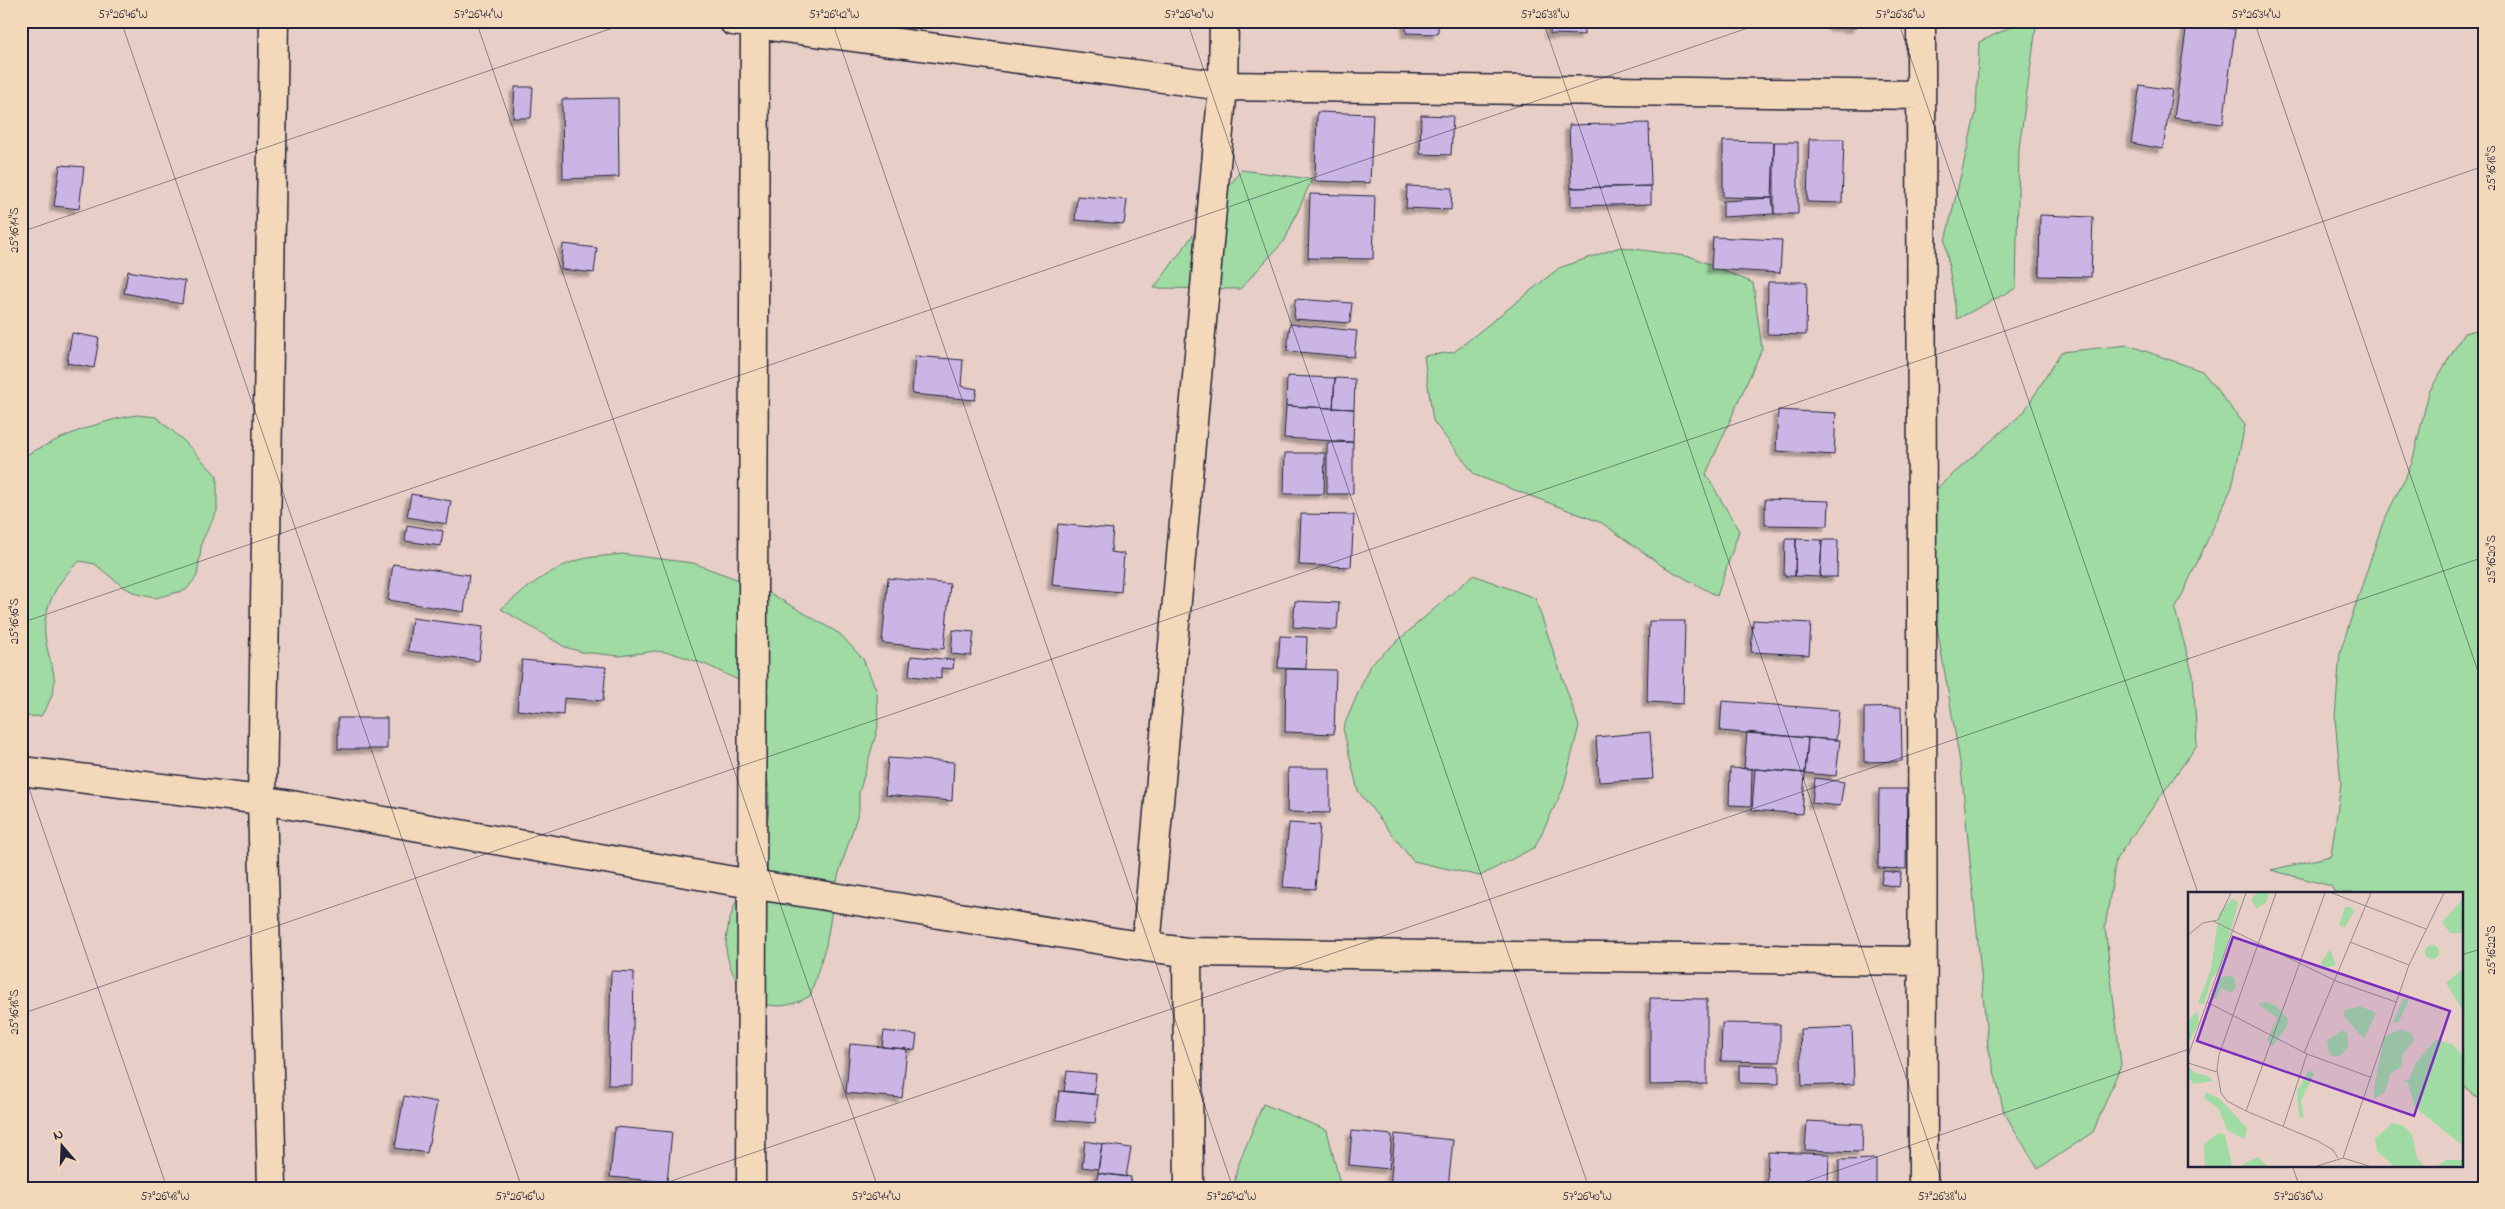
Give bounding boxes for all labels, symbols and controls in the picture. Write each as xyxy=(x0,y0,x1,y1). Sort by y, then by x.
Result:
text: 57°26'46"W xyxy=(98,6,148,24)
text: 57°26'44"W xyxy=(453,6,503,24)
text: 57°26'42"W xyxy=(809,6,859,24)
text: 57°26'40"W xyxy=(1164,6,1214,24)
text: 57°26'38"W xyxy=(1520,6,1570,24)
text: 57°26'36"W xyxy=(1875,6,1925,24)
text: 57°26'34"W xyxy=(2231,6,2281,24)
text: 25°16'18"S xyxy=(2483,145,2501,191)
text: 25°16'14"S xyxy=(6,207,24,253)
text: 25°16'20"S xyxy=(2483,535,2501,583)
text: 25°16'16"S xyxy=(6,598,24,644)
inset map xyxy=(2188,892,2462,1166)
text: 25°16'22"S xyxy=(2483,925,2501,974)
text: 25°16'18"S xyxy=(6,989,24,1035)
north arrow xyxy=(38,1122,88,1172)
text: N xyxy=(50,1124,66,1147)
text: 57°26'48"W xyxy=(140,1188,190,1206)
text: 57°26'46"W xyxy=(495,1188,545,1206)
text: 57°26'44"W xyxy=(851,1188,901,1206)
text: 57°26'42"W xyxy=(1206,1188,1256,1206)
text: 57°26'40"W xyxy=(1562,1188,1612,1206)
text: 57°26'38"W xyxy=(1917,1188,1967,1206)
text: 57°26'36"W xyxy=(2273,1188,2323,1206)

